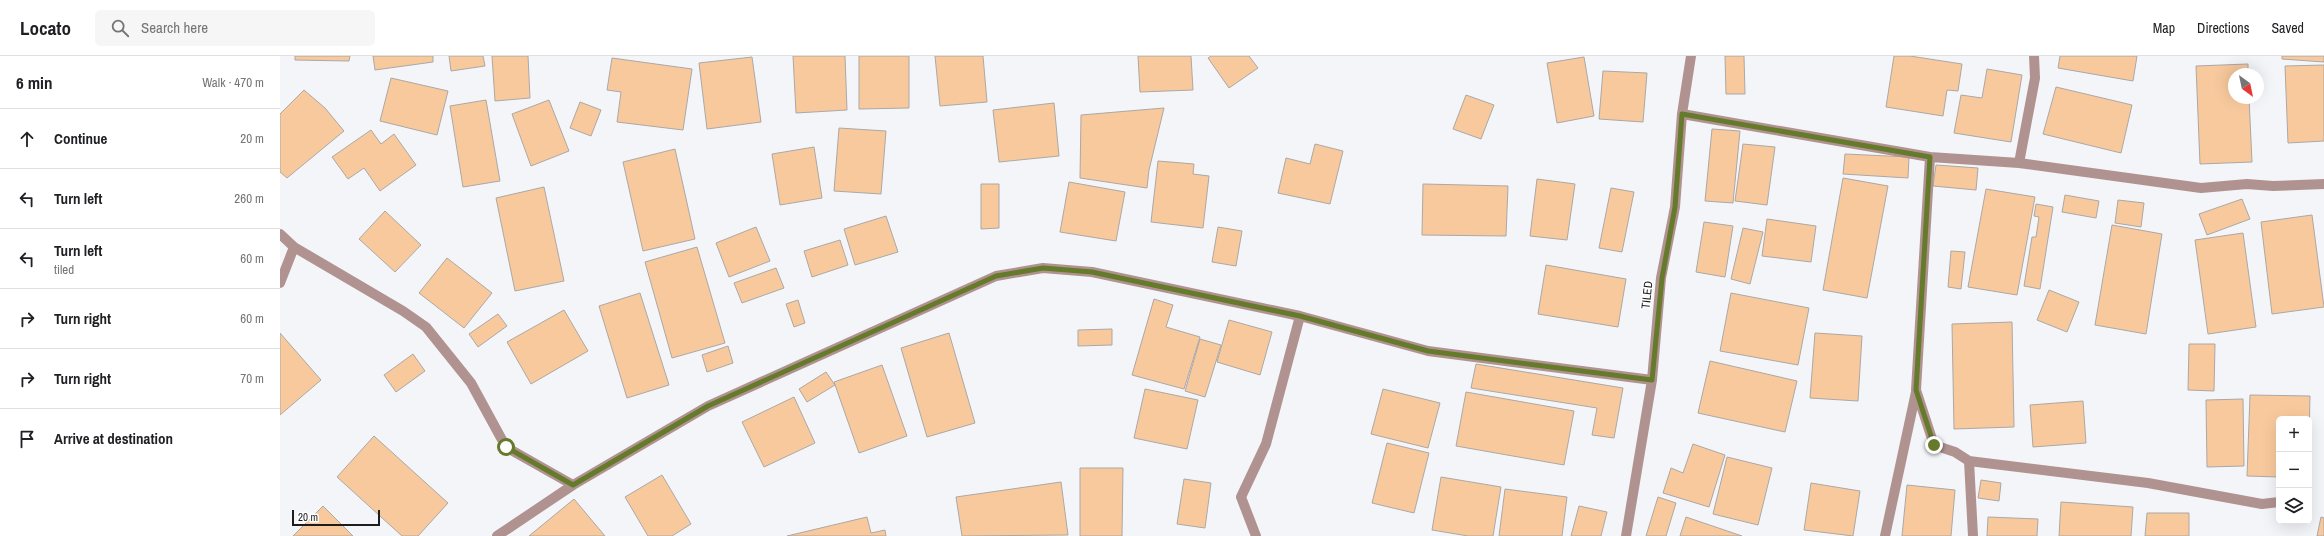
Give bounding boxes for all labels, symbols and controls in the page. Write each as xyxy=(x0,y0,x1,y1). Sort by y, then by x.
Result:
search box xyxy=(95,10,375,46)
text: Locato xyxy=(20,15,71,41)
icon: search xyxy=(109,17,131,39)
text: Search here xyxy=(141,17,208,38)
text: Map xyxy=(2153,19,2175,37)
text: Directions xyxy=(2197,19,2249,37)
text: Saved xyxy=(2271,19,2304,37)
north arrow xyxy=(2228,68,2264,104)
text: 6 min xyxy=(16,71,52,94)
text: Walk · 470 m xyxy=(202,74,264,91)
icon: ahead xyxy=(16,128,38,150)
text: Continue xyxy=(54,128,107,149)
text: 20 m xyxy=(240,130,264,147)
icon: left xyxy=(16,188,38,210)
text: Turn left xyxy=(54,188,102,209)
text: 260 m xyxy=(234,190,264,207)
text: Turn left xyxy=(54,240,102,261)
icon: left xyxy=(16,248,38,270)
text: 60 m xyxy=(240,250,264,267)
text: tiled xyxy=(54,261,74,278)
street label: TILED xyxy=(1638,280,1656,310)
icon: right xyxy=(16,308,38,330)
text: Turn right xyxy=(54,308,111,329)
text: 60 m xyxy=(240,310,264,327)
icon: right xyxy=(16,368,38,390)
text: Turn right xyxy=(54,368,111,389)
text: 70 m xyxy=(240,370,264,387)
map controls xyxy=(2276,416,2312,524)
button: + xyxy=(2276,416,2312,452)
icon: arrive xyxy=(16,428,38,450)
text: Arrive at destination xyxy=(54,428,173,449)
route end xyxy=(1925,436,1943,454)
route start xyxy=(497,438,515,456)
button: − xyxy=(2276,452,2312,488)
button: layers xyxy=(2276,488,2312,524)
scale bar xyxy=(292,508,380,527)
text: 20 m xyxy=(298,510,318,524)

